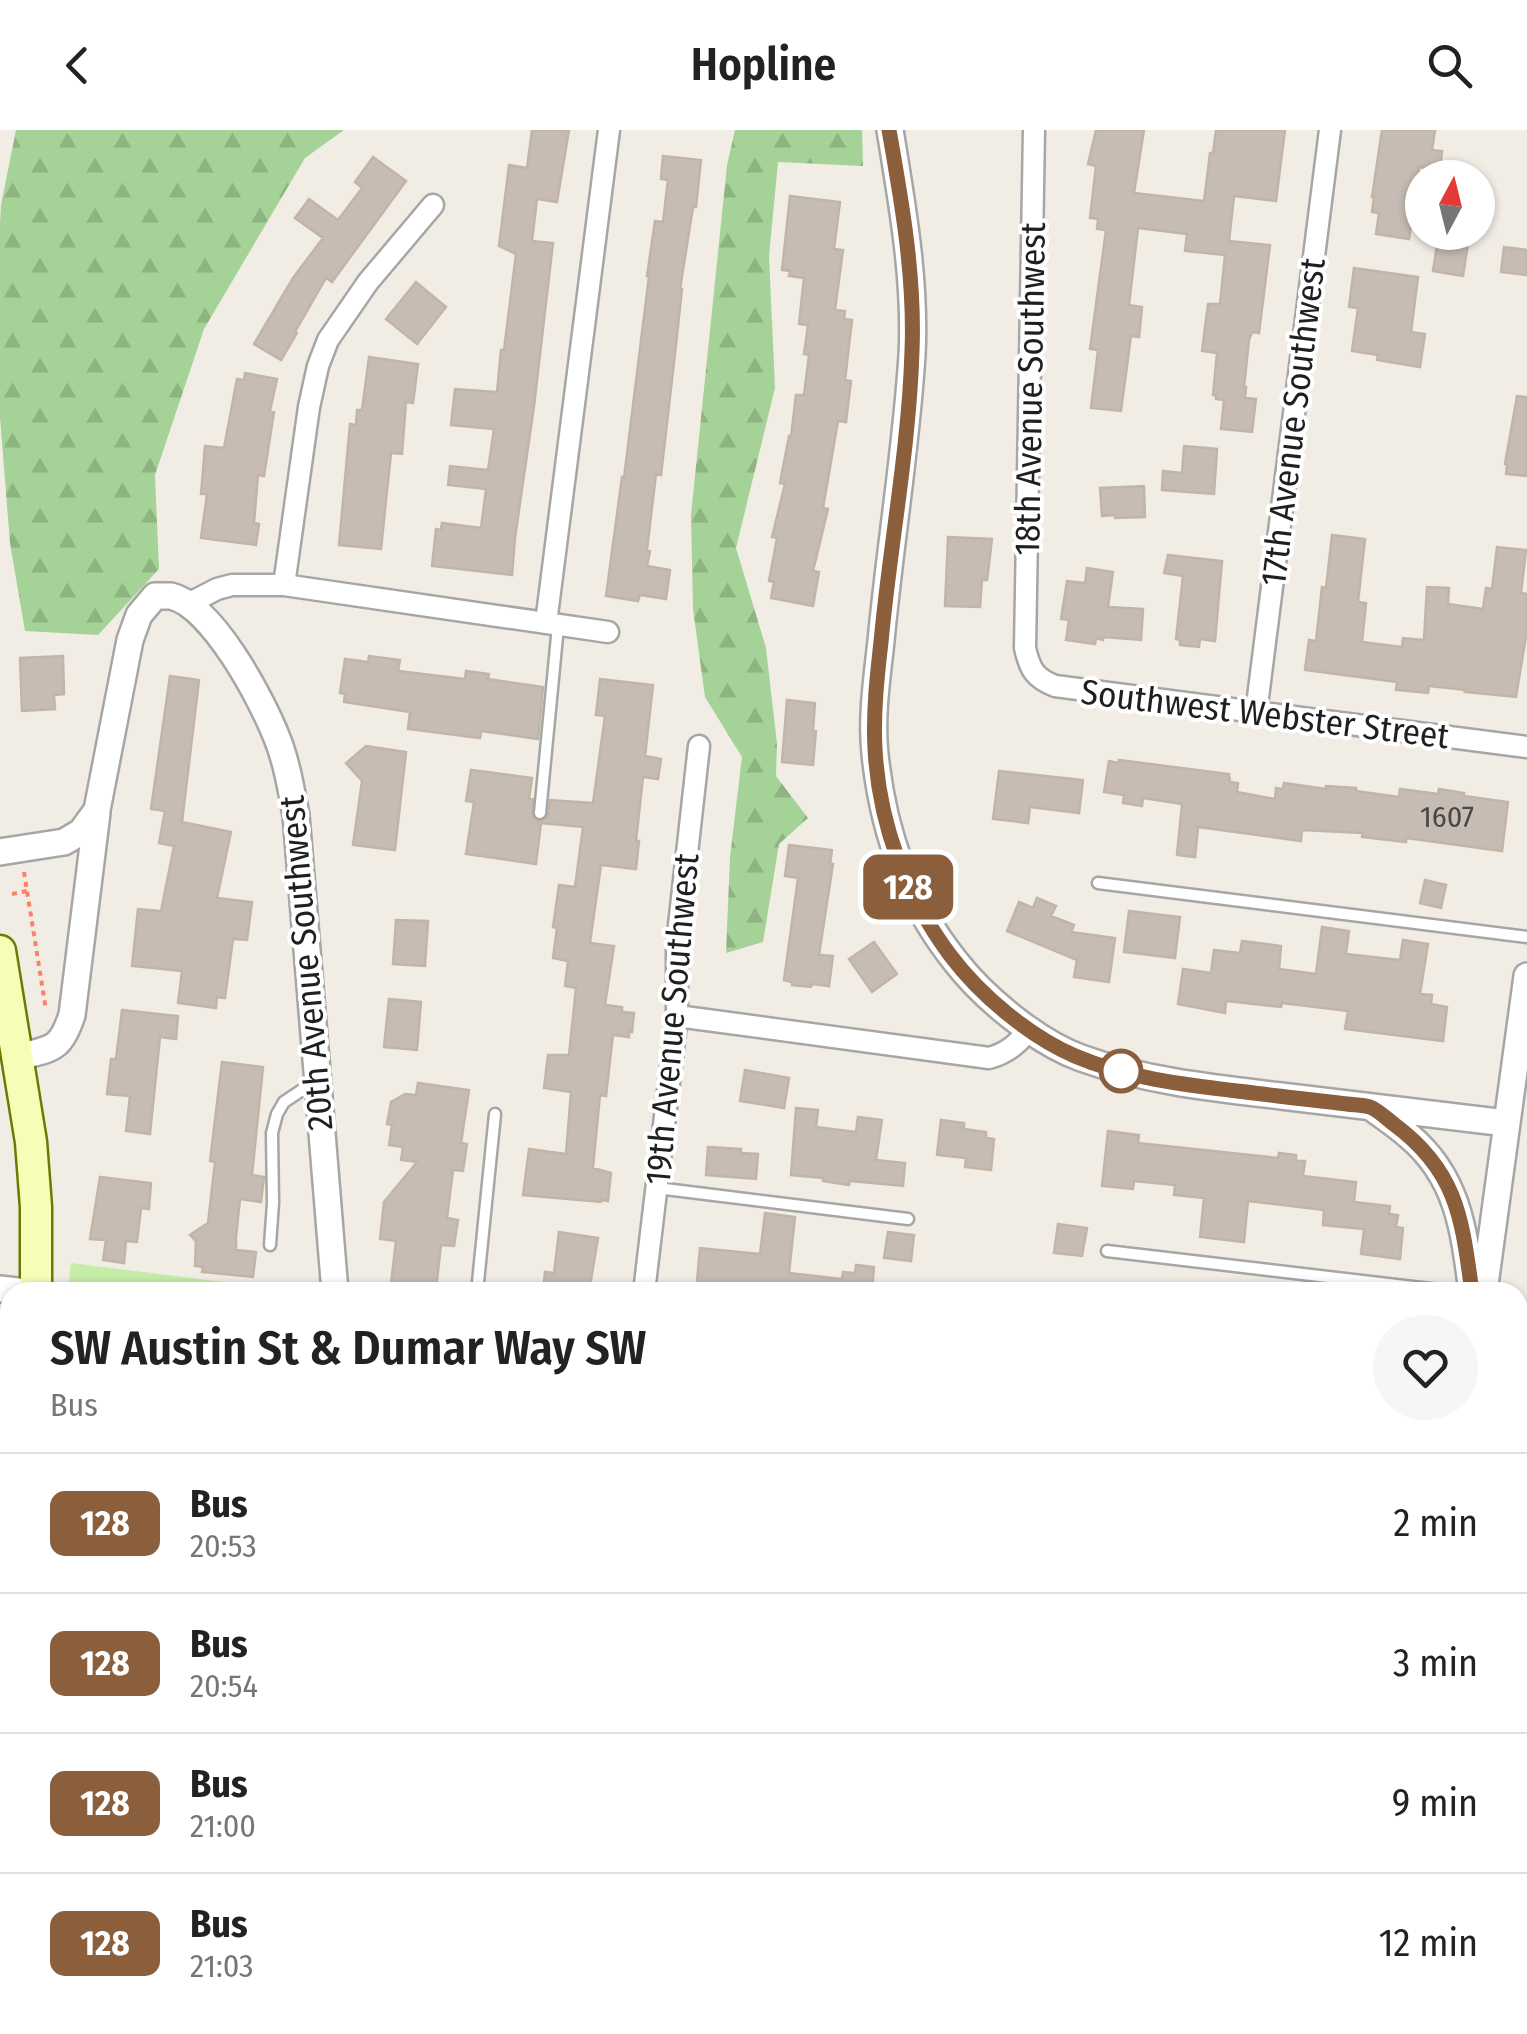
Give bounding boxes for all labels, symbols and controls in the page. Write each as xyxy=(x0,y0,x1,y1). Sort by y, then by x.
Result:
icon: back xyxy=(50,38,105,93)
text: Hopline xyxy=(691,38,836,92)
icon: search xyxy=(1422,38,1477,93)
north arrow xyxy=(1405,160,1495,250)
map controls xyxy=(1405,160,1495,250)
street label: 18th Avenue Southwest xyxy=(1006,221,1054,556)
street label: 17th Avenue Southwest xyxy=(1252,255,1334,588)
street label: Southwest Webster Street xyxy=(1079,671,1452,757)
street label: 20th Avenue Southwest xyxy=(270,793,342,1132)
house number: 1607 xyxy=(1420,799,1474,835)
street label: 19th Avenue Southwest xyxy=(637,851,707,1187)
line badge: 128 xyxy=(850,854,966,920)
text: 128 xyxy=(883,866,933,908)
unlabelled marker xyxy=(1100,1050,1142,1092)
button: heart xyxy=(1373,1315,1478,1420)
text: SW Austin St & Dumar Way SW xyxy=(50,1319,646,1377)
text: Bus xyxy=(50,1386,98,1424)
text: Bus xyxy=(190,1481,248,1527)
text: 2 min xyxy=(1393,1500,1478,1546)
text: 128 xyxy=(80,1502,130,1544)
text: 20:53 xyxy=(190,1527,257,1565)
text: Bus xyxy=(190,1621,248,1667)
text: 3 min xyxy=(1393,1640,1478,1686)
text: 128 xyxy=(80,1642,130,1684)
text: 20:54 xyxy=(190,1667,258,1705)
text: Bus xyxy=(190,1761,248,1807)
text: 9 min xyxy=(1392,1780,1478,1826)
text: 128 xyxy=(80,1782,130,1824)
text: 21:00 xyxy=(190,1807,256,1845)
text: Bus xyxy=(190,1901,248,1947)
text: 12 min xyxy=(1379,1920,1478,1966)
text: 128 xyxy=(80,1922,130,1964)
text: 21:03 xyxy=(190,1947,253,1985)

